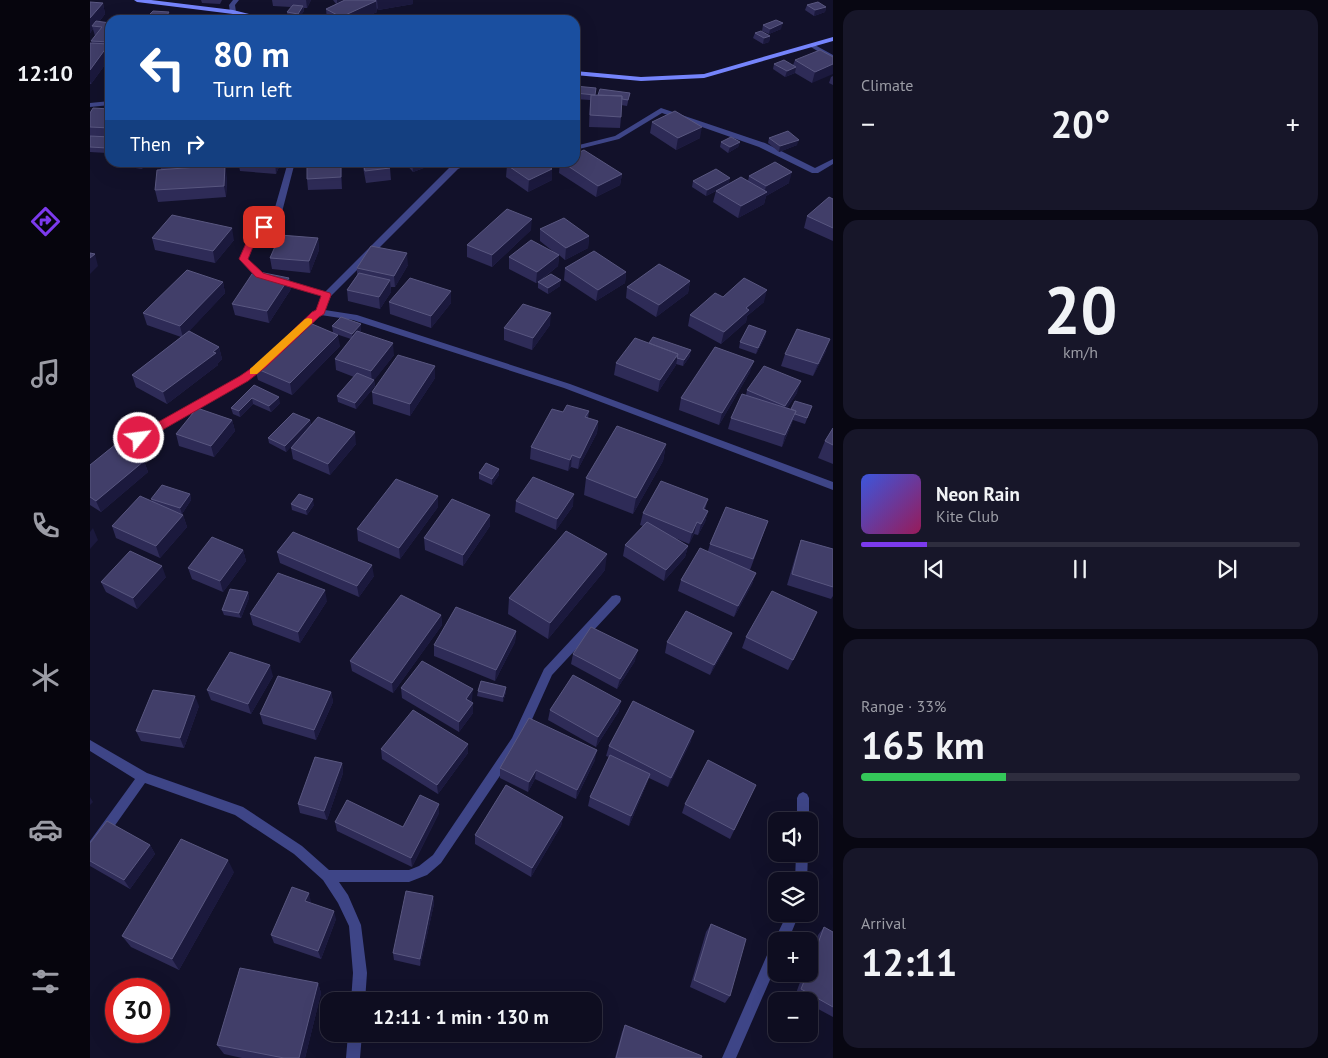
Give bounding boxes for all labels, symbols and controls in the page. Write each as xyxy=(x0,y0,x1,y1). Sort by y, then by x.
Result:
text: 80 m xyxy=(213,31,290,77)
icon: left xyxy=(130,35,195,100)
text: 12:10 xyxy=(17,59,73,87)
text: Turn left xyxy=(213,75,292,103)
text: Climate xyxy=(861,75,913,95)
text: 20° xyxy=(1051,99,1110,148)
text: − xyxy=(861,105,875,142)
text: + xyxy=(1286,105,1300,142)
icon: right xyxy=(181,130,209,158)
text: Then xyxy=(130,132,171,156)
icon: directions xyxy=(28,204,63,239)
pin xyxy=(243,206,285,248)
icon: arrive xyxy=(250,213,278,241)
text: 20 xyxy=(1044,267,1117,351)
text: km/h xyxy=(1063,342,1098,362)
icon: music xyxy=(28,356,63,391)
position arrow xyxy=(112,411,164,463)
text: Neon Rain xyxy=(936,482,1020,506)
text: Kite Club xyxy=(936,506,999,526)
icon: phone xyxy=(28,508,63,543)
icon: previous xyxy=(920,555,948,583)
icon: pause xyxy=(1066,555,1094,583)
icon: next xyxy=(1213,555,1241,583)
icon: climate xyxy=(28,660,63,695)
text: Range · 33% xyxy=(861,696,946,716)
text: 165 km xyxy=(861,720,985,769)
icon: car xyxy=(28,812,63,847)
map controls xyxy=(768,812,818,1042)
button: sound xyxy=(768,812,818,862)
button: layers xyxy=(768,872,818,922)
text: Arrival xyxy=(861,913,906,933)
button: + xyxy=(768,932,818,982)
text: 12:11 xyxy=(861,937,957,986)
icon: filters xyxy=(28,964,63,999)
speed limit sign: 30 xyxy=(105,978,170,1043)
button: − xyxy=(768,992,818,1042)
text: 12:11 · 1 min · 130 m xyxy=(373,1005,549,1029)

